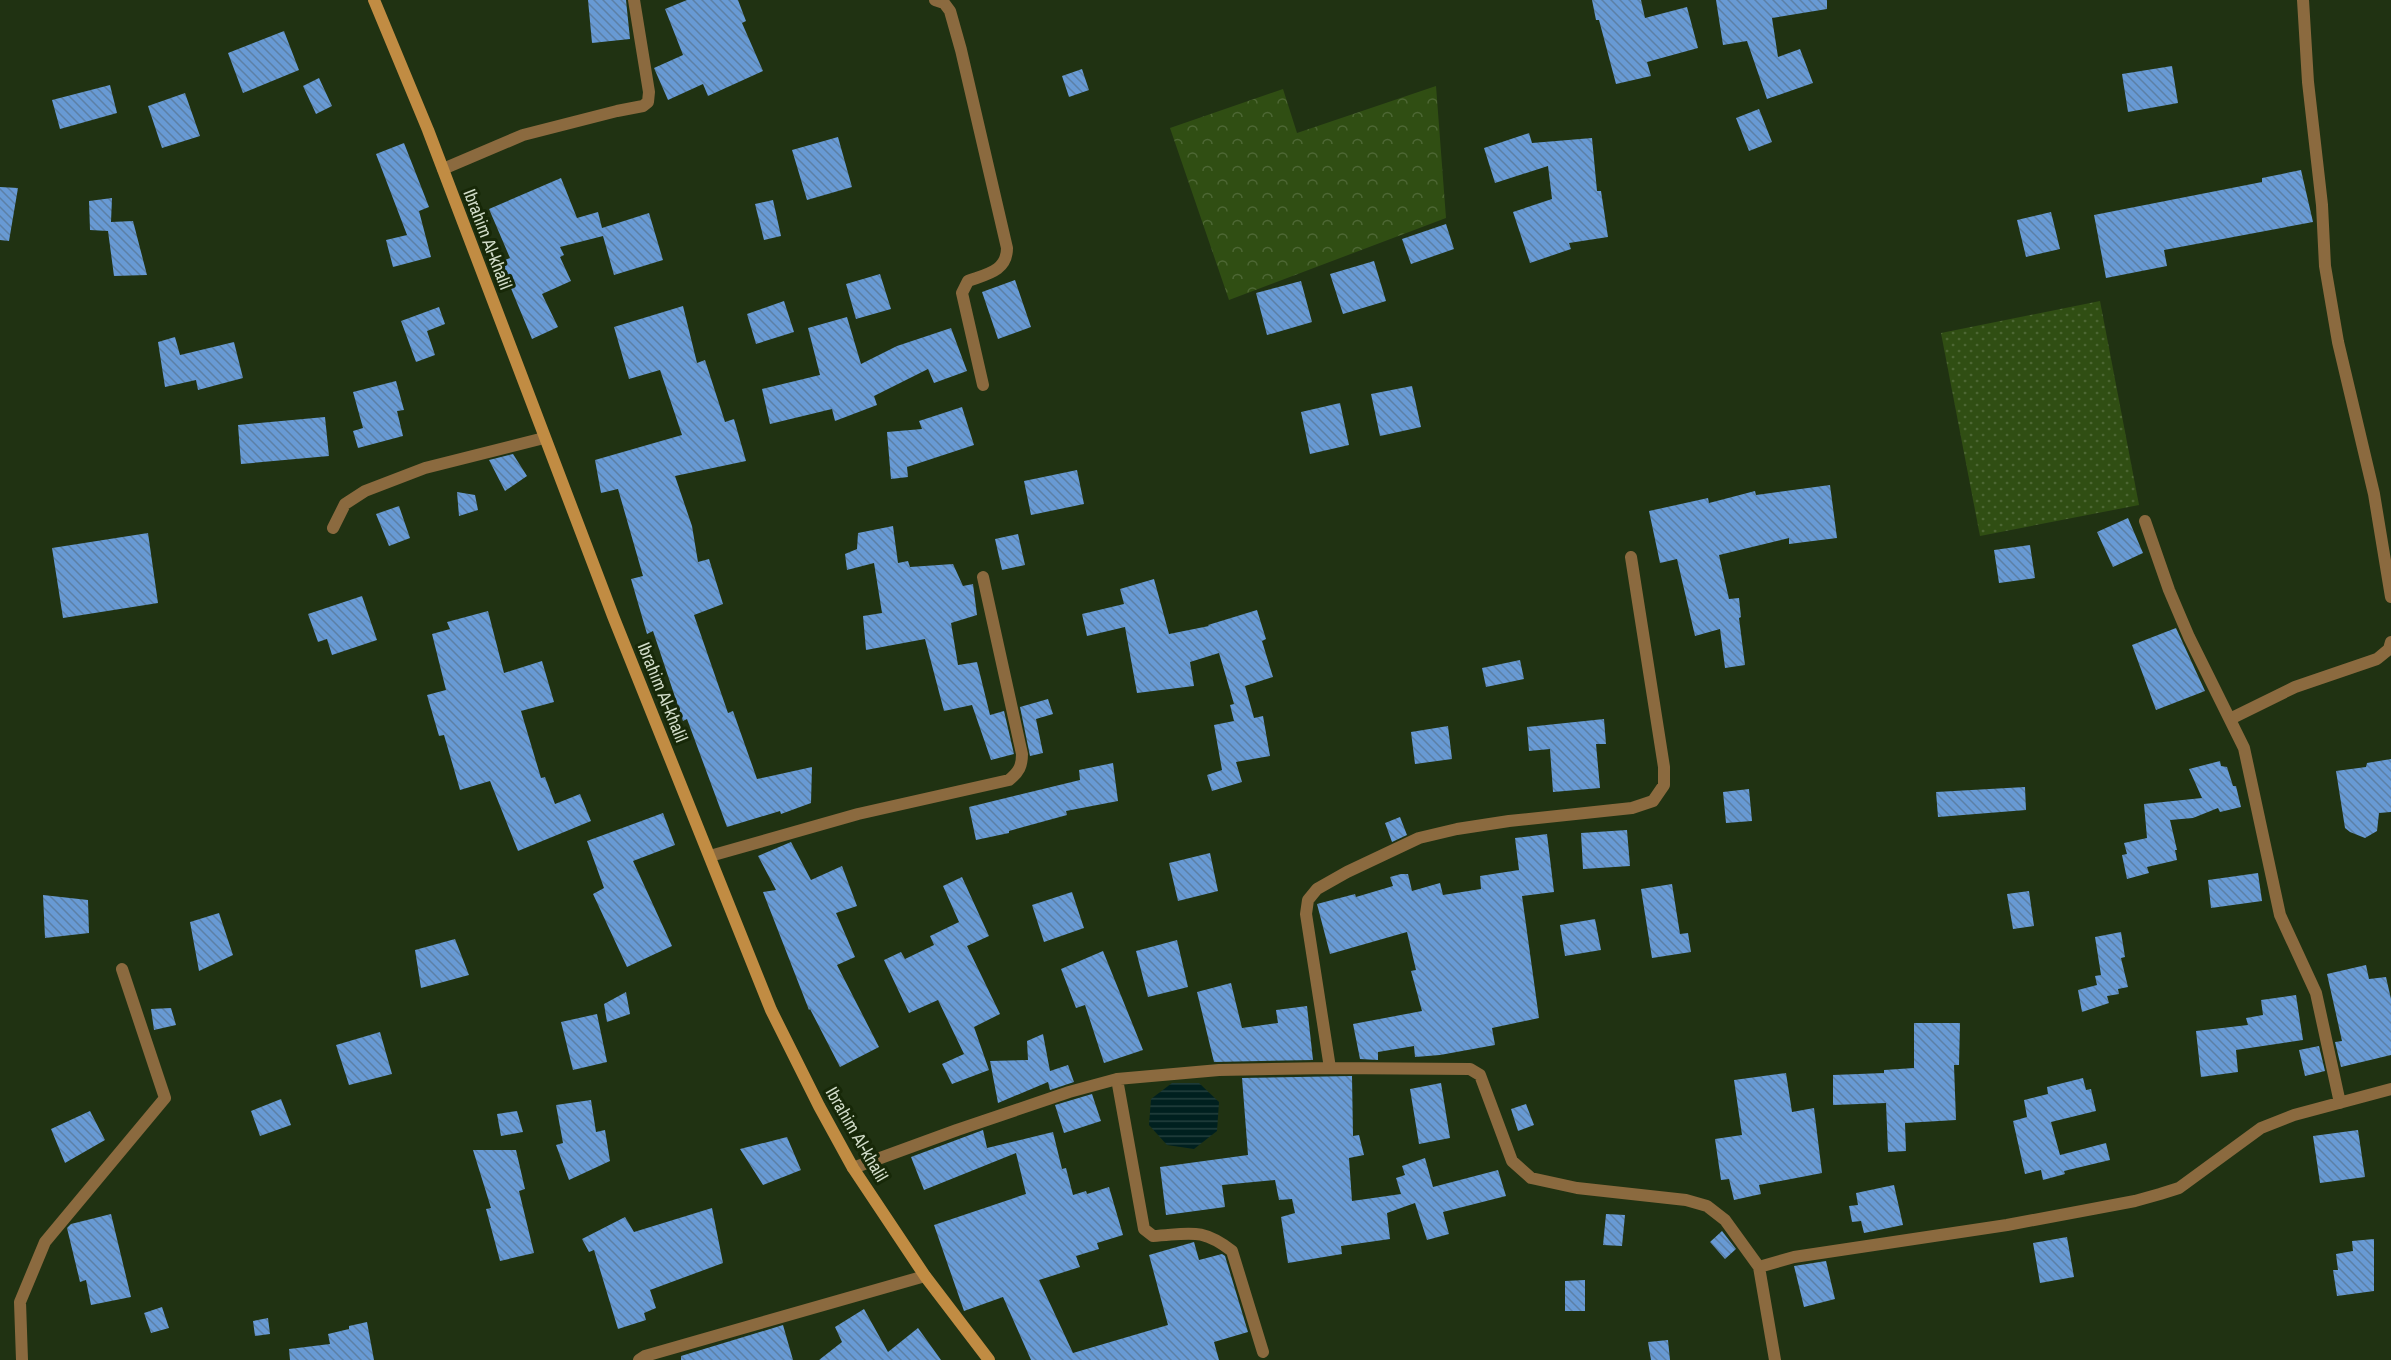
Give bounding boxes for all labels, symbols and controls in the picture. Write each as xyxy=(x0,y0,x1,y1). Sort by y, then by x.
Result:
street label: Ibrahim Al-khalil xyxy=(457,185,519,293)
street label: Ibrahim Al-khalil xyxy=(632,638,694,746)
street label: Ibrahim Al-khalil xyxy=(820,1082,894,1186)

